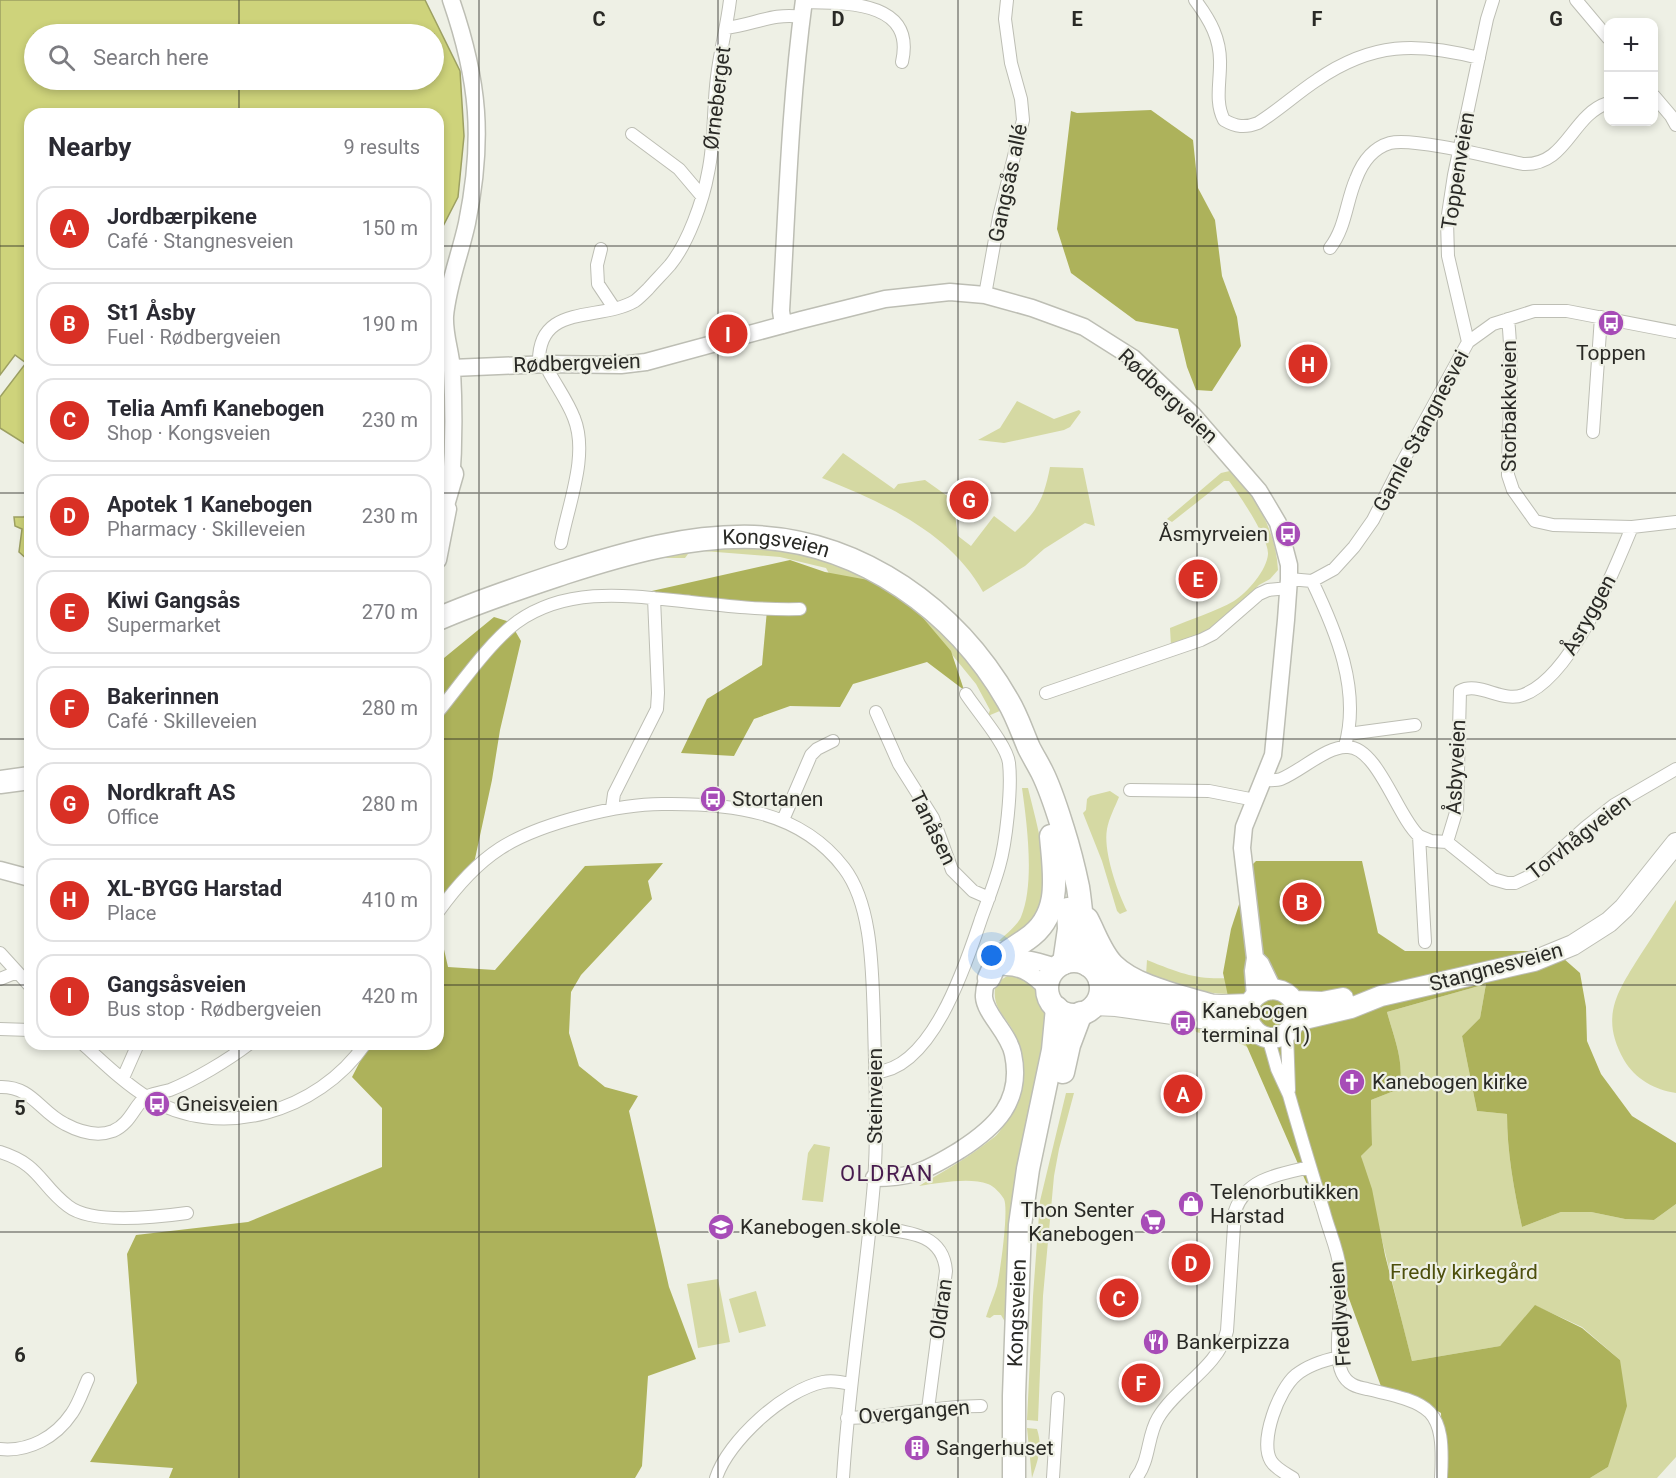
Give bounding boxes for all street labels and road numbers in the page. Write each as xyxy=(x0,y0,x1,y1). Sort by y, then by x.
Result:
street label: Ørneberget xyxy=(699,45,735,151)
street label: Toppenveien xyxy=(1437,110,1479,232)
street label: Gangsås allé xyxy=(984,122,1032,244)
street label: Storbakkveien xyxy=(1497,340,1521,472)
street label: Rødbergveien xyxy=(1113,344,1223,448)
street label: Gamle Stangnesvei xyxy=(1368,346,1474,516)
street label: Rødbergveien xyxy=(513,349,641,377)
street label: Kongsveien xyxy=(722,525,833,562)
street label: Åsryggen xyxy=(1557,571,1621,659)
street label: Åsbyveien xyxy=(1442,719,1470,815)
street label: Tanåsen xyxy=(905,787,961,869)
street label: Torvhågveien xyxy=(1522,789,1636,885)
street label: Stangnesveien xyxy=(1427,938,1565,996)
street label: Steinveien xyxy=(863,1048,887,1144)
street label: Kongsveien xyxy=(1003,1259,1031,1368)
street label: Fredlyveien xyxy=(1324,1261,1356,1367)
street label: Oldran xyxy=(925,1277,957,1341)
street label: Overgangen xyxy=(857,1395,971,1429)

